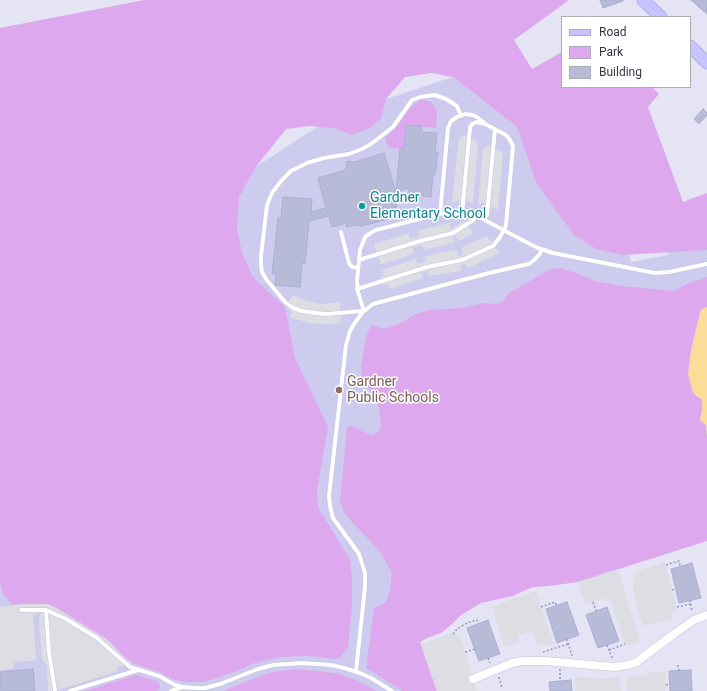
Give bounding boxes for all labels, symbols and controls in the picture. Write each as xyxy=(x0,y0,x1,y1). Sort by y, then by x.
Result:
legend xyxy=(561,16,691,88)
text: Road xyxy=(599,25,627,39)
text: Park xyxy=(599,45,623,59)
text: Building xyxy=(599,65,642,79)
place label: Gardner Elementary School xyxy=(370,190,486,222)
marker: Gardner Elementary School xyxy=(357,201,367,211)
place label: Gardner Public Schools xyxy=(347,374,439,406)
marker: Gardner Public Schools xyxy=(334,385,344,395)

